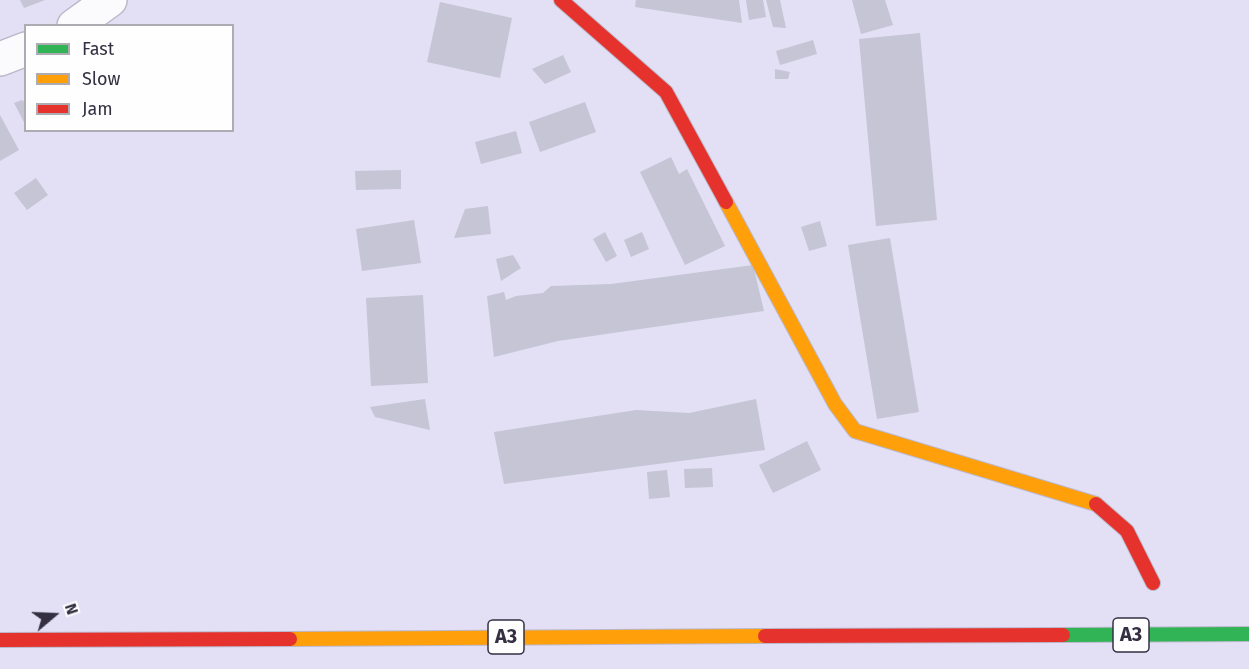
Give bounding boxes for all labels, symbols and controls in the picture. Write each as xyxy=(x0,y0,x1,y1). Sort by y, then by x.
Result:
legend xyxy=(24,24,234,132)
text: Fast xyxy=(82,38,114,60)
text: Slow xyxy=(82,68,120,90)
text: Jam xyxy=(82,98,113,120)
north arrow xyxy=(24,585,84,645)
text: N xyxy=(61,601,82,617)
road number: A3 xyxy=(1113,618,1149,652)
road number: A3 xyxy=(488,620,524,654)

